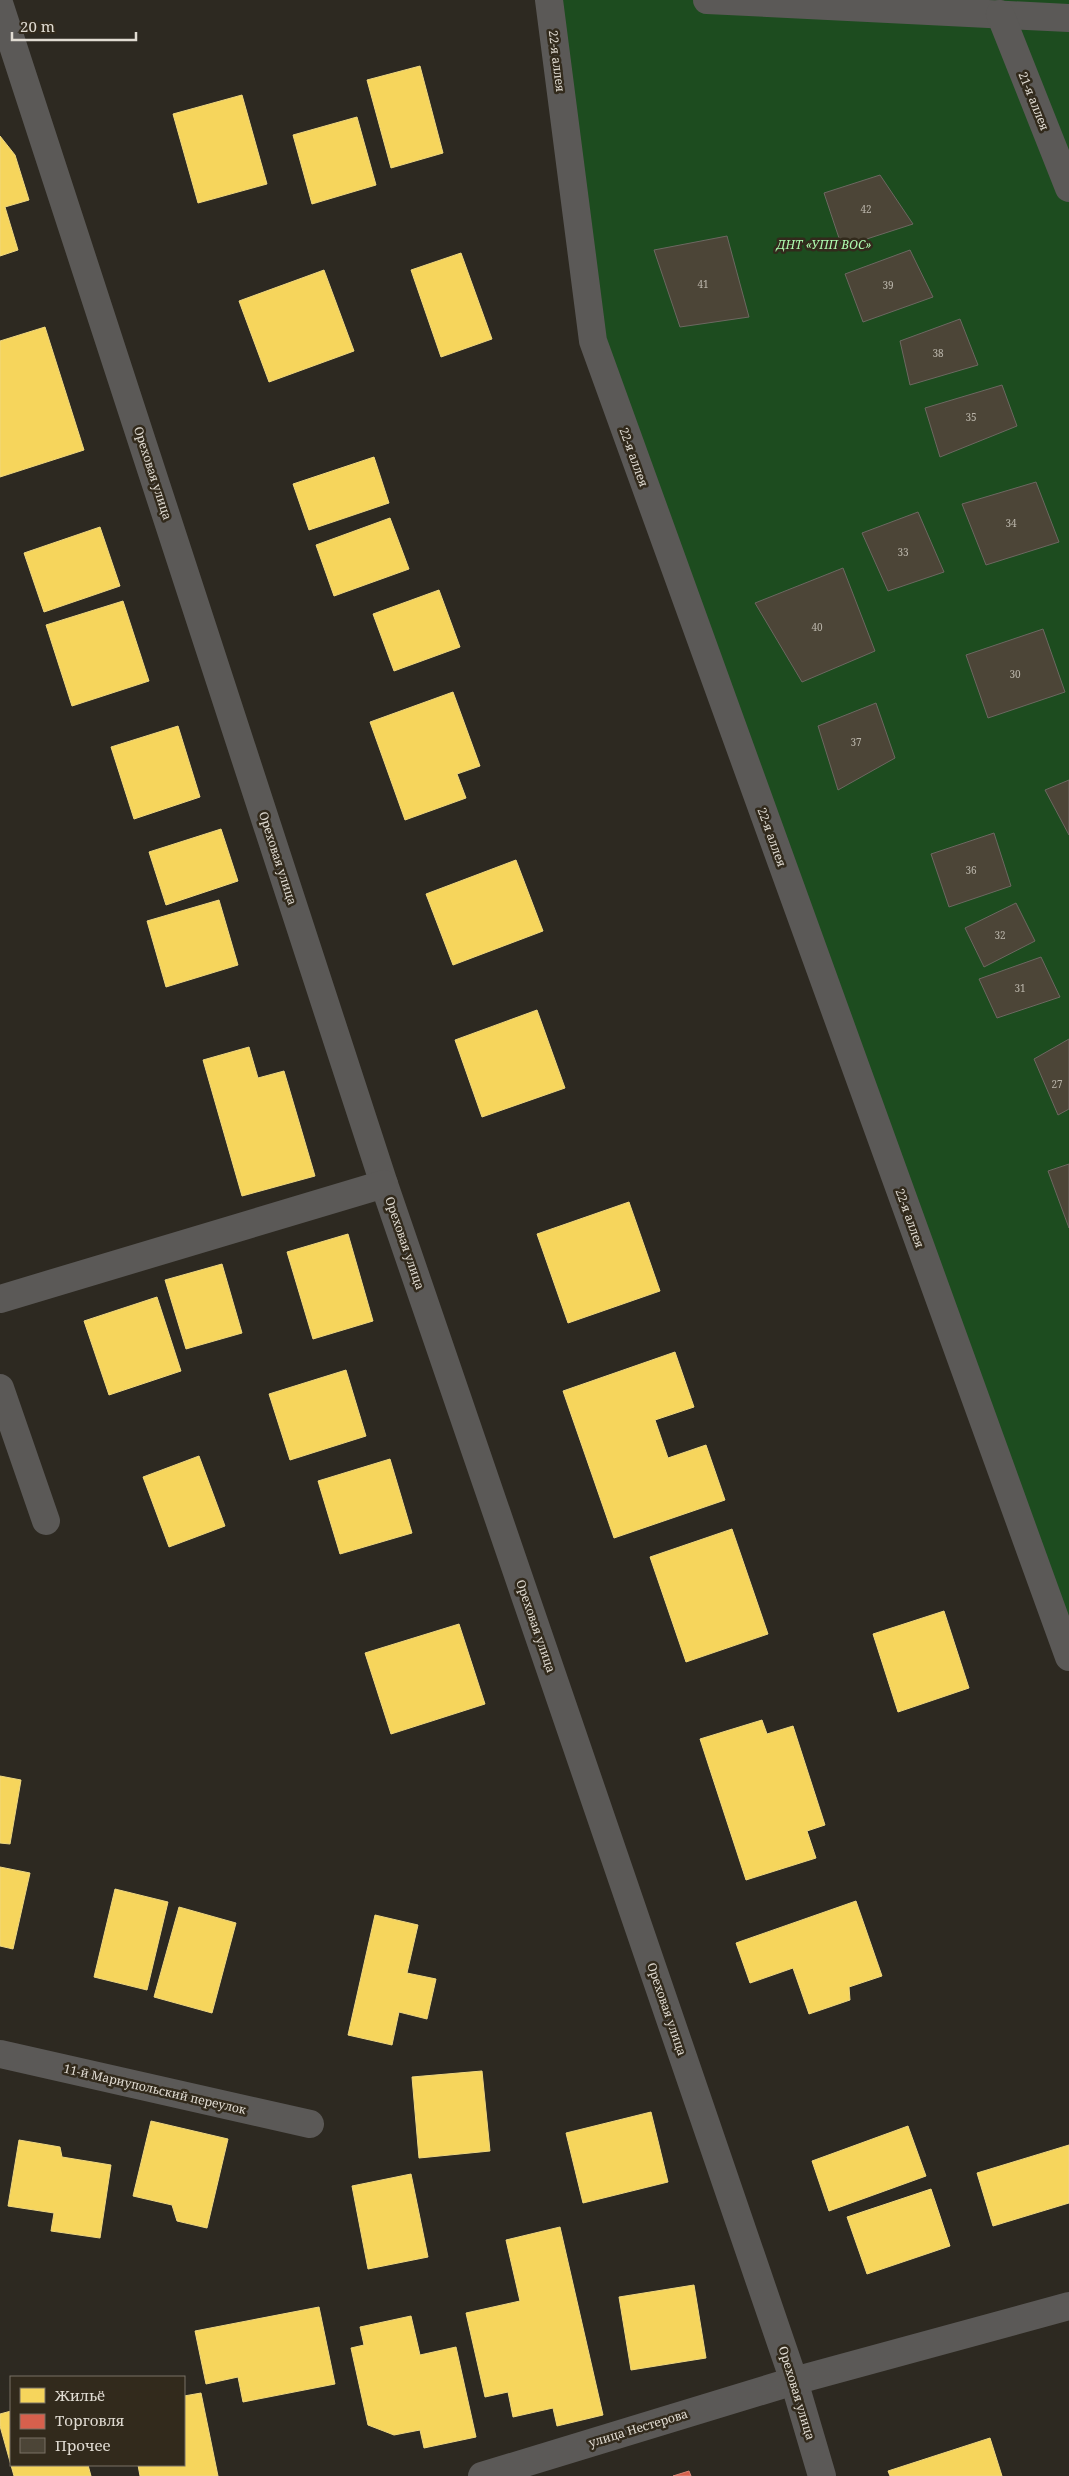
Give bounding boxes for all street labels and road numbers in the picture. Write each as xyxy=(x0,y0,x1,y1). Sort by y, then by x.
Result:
street label: 22-я аллея xyxy=(545,29,569,93)
street label: 21-я аллея xyxy=(1015,69,1054,133)
street label: Ореховая улица xyxy=(130,424,176,522)
street label: 22-я аллея xyxy=(615,425,653,489)
street label: 22-я аллея xyxy=(753,805,791,869)
street label: Ореховая улица xyxy=(255,809,301,907)
street label: 22-я аллея xyxy=(891,1186,929,1250)
street label: Ореховая улица xyxy=(381,1194,429,1292)
street label: Ореховая улица xyxy=(512,1577,560,1675)
street label: Ореховая улица xyxy=(643,1960,691,2058)
street label: 11-й Мариупольский переулок xyxy=(62,2060,249,2118)
street label: Ореховая улица xyxy=(775,2344,819,2442)
street label: улица Нестерова xyxy=(586,2405,690,2451)

